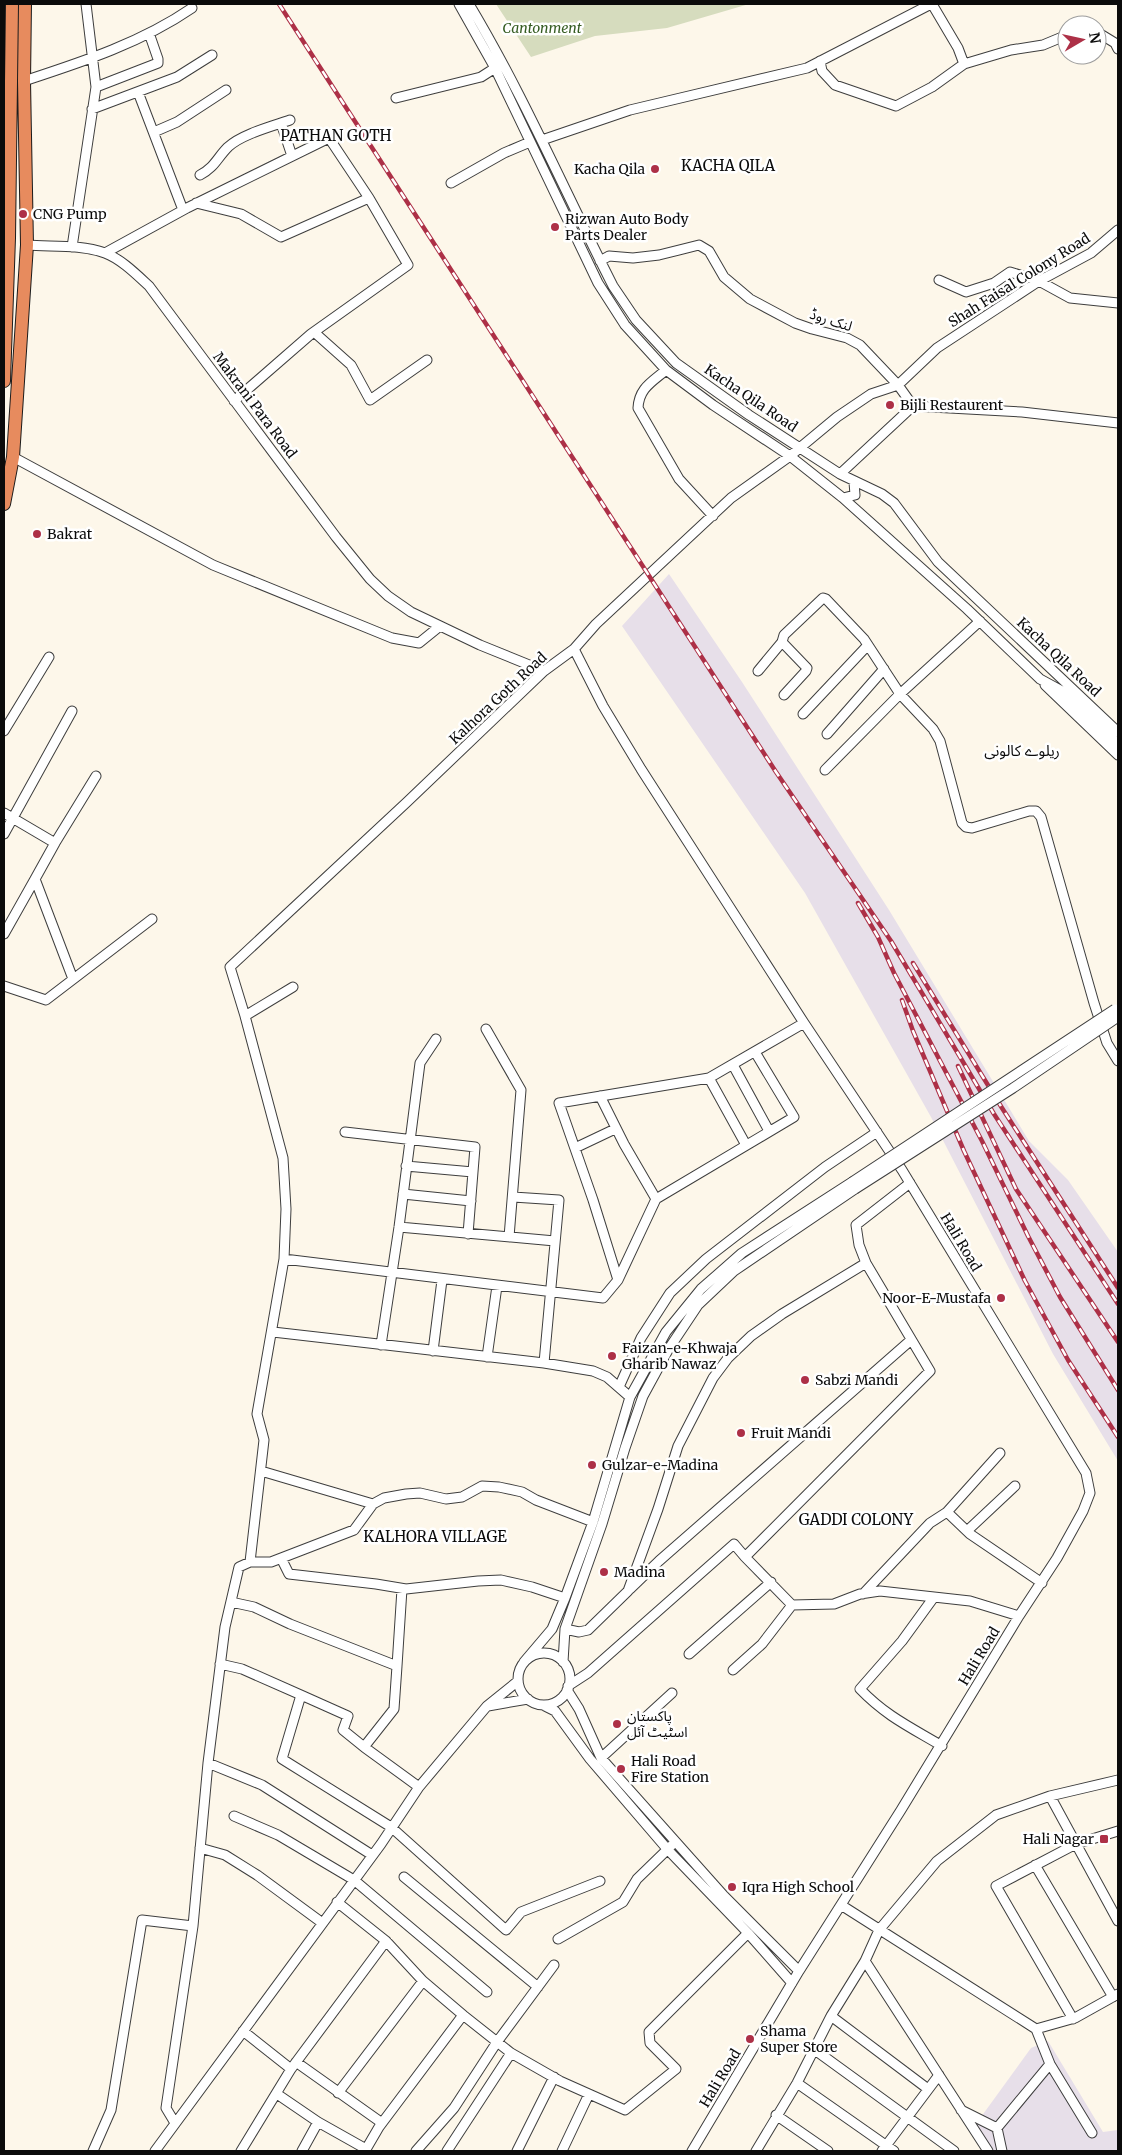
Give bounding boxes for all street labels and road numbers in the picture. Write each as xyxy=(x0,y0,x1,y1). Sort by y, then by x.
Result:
street label: Shah Faisal Colony Road xyxy=(945,229,1094,331)
street label: لنک روڈ xyxy=(808,305,854,335)
street label: Makrani Para Road xyxy=(209,348,301,462)
street label: Kacha Qila Road xyxy=(701,360,801,436)
street label: Kacha Qila Road xyxy=(1013,613,1105,701)
street label: Kalhora Goth Road xyxy=(445,648,551,748)
street label: Hali Road xyxy=(937,1210,986,1275)
street label: Hali Road xyxy=(955,1623,1004,1688)
street label: Hali Road xyxy=(696,2045,745,2110)

